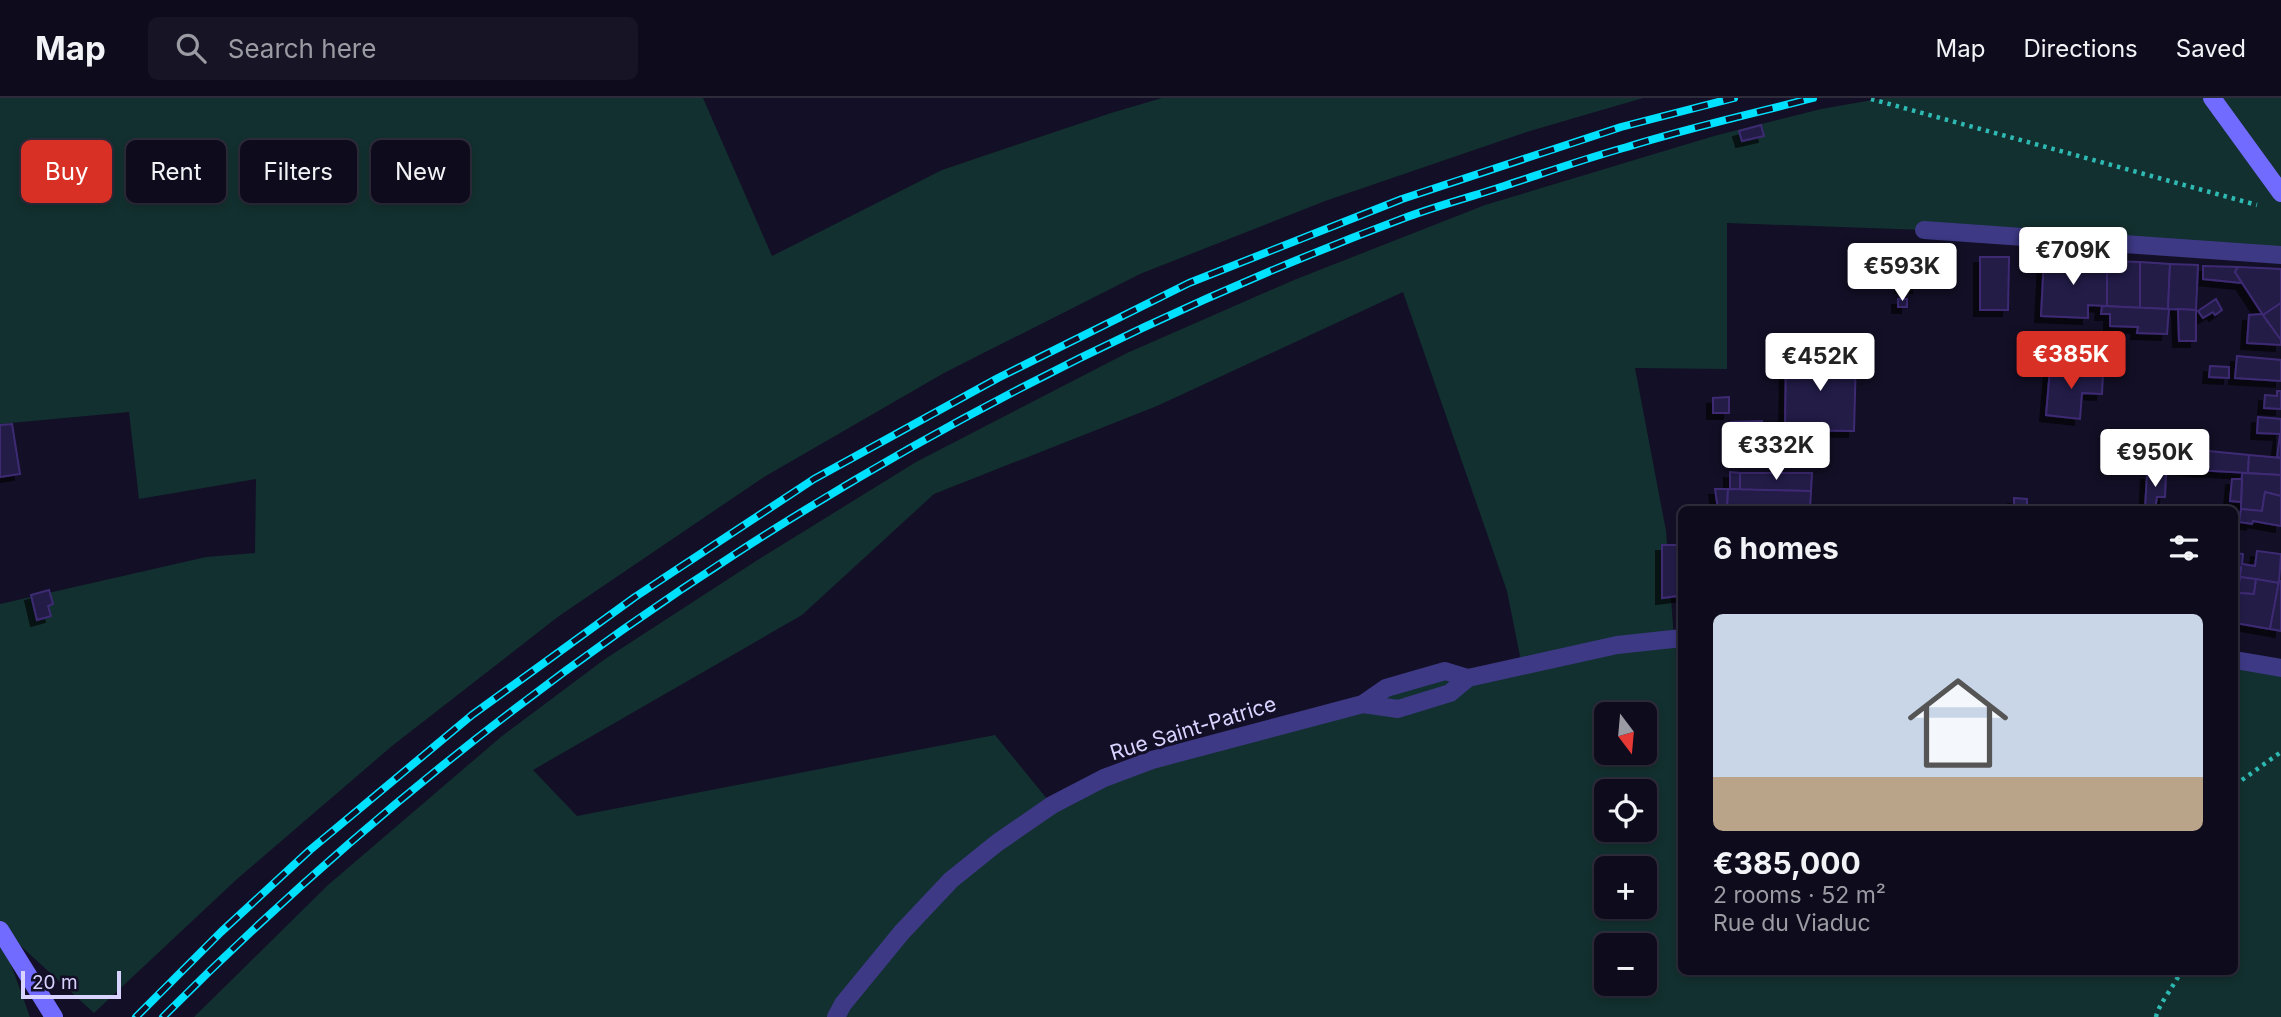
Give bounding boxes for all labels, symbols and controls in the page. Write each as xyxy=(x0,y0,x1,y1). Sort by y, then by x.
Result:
search box xyxy=(148,17,638,80)
text: Map xyxy=(35,28,106,68)
icon: search xyxy=(172,29,210,67)
text: Search here xyxy=(228,33,376,64)
text: Map xyxy=(1936,34,1985,63)
text: Directions xyxy=(2023,34,2138,63)
text: Saved xyxy=(2176,34,2246,63)
chip: Buy xyxy=(21,140,112,203)
chip: Rent xyxy=(126,140,226,203)
chip: Filters xyxy=(240,140,357,203)
chip: New xyxy=(371,140,470,203)
pin: €709K xyxy=(2024,228,2122,287)
text: €709K xyxy=(2035,236,2111,264)
pin: €593K xyxy=(1853,244,1951,303)
text: €593K xyxy=(1864,252,1940,280)
pin: €385K xyxy=(2022,331,2120,391)
pin: €452K xyxy=(1771,334,1869,393)
text: €385K xyxy=(2033,340,2109,368)
text: €452K xyxy=(1781,342,1859,370)
pin: €332K xyxy=(1727,422,1825,482)
pin: €950K xyxy=(2106,430,2204,489)
text: €332K xyxy=(1738,431,1814,459)
text: €950K xyxy=(2116,438,2194,466)
icon: filters xyxy=(2165,529,2203,567)
text: 6 homes xyxy=(1713,530,1839,566)
icon: home xyxy=(1895,660,2021,786)
street label: Rue Saint-Patrice xyxy=(1107,691,1279,765)
north arrow xyxy=(1594,702,1657,765)
map controls xyxy=(1594,702,1657,996)
button: locate xyxy=(1594,779,1657,842)
text: €385,000 xyxy=(1713,845,1861,881)
button: + xyxy=(1594,856,1657,919)
text: 2 rooms · 52 m² xyxy=(1713,881,1886,909)
text: Rue du Viaduc xyxy=(1713,909,1871,937)
button: − xyxy=(1594,933,1657,996)
scale bar xyxy=(21,968,121,1000)
text: 20 m xyxy=(32,971,78,994)

